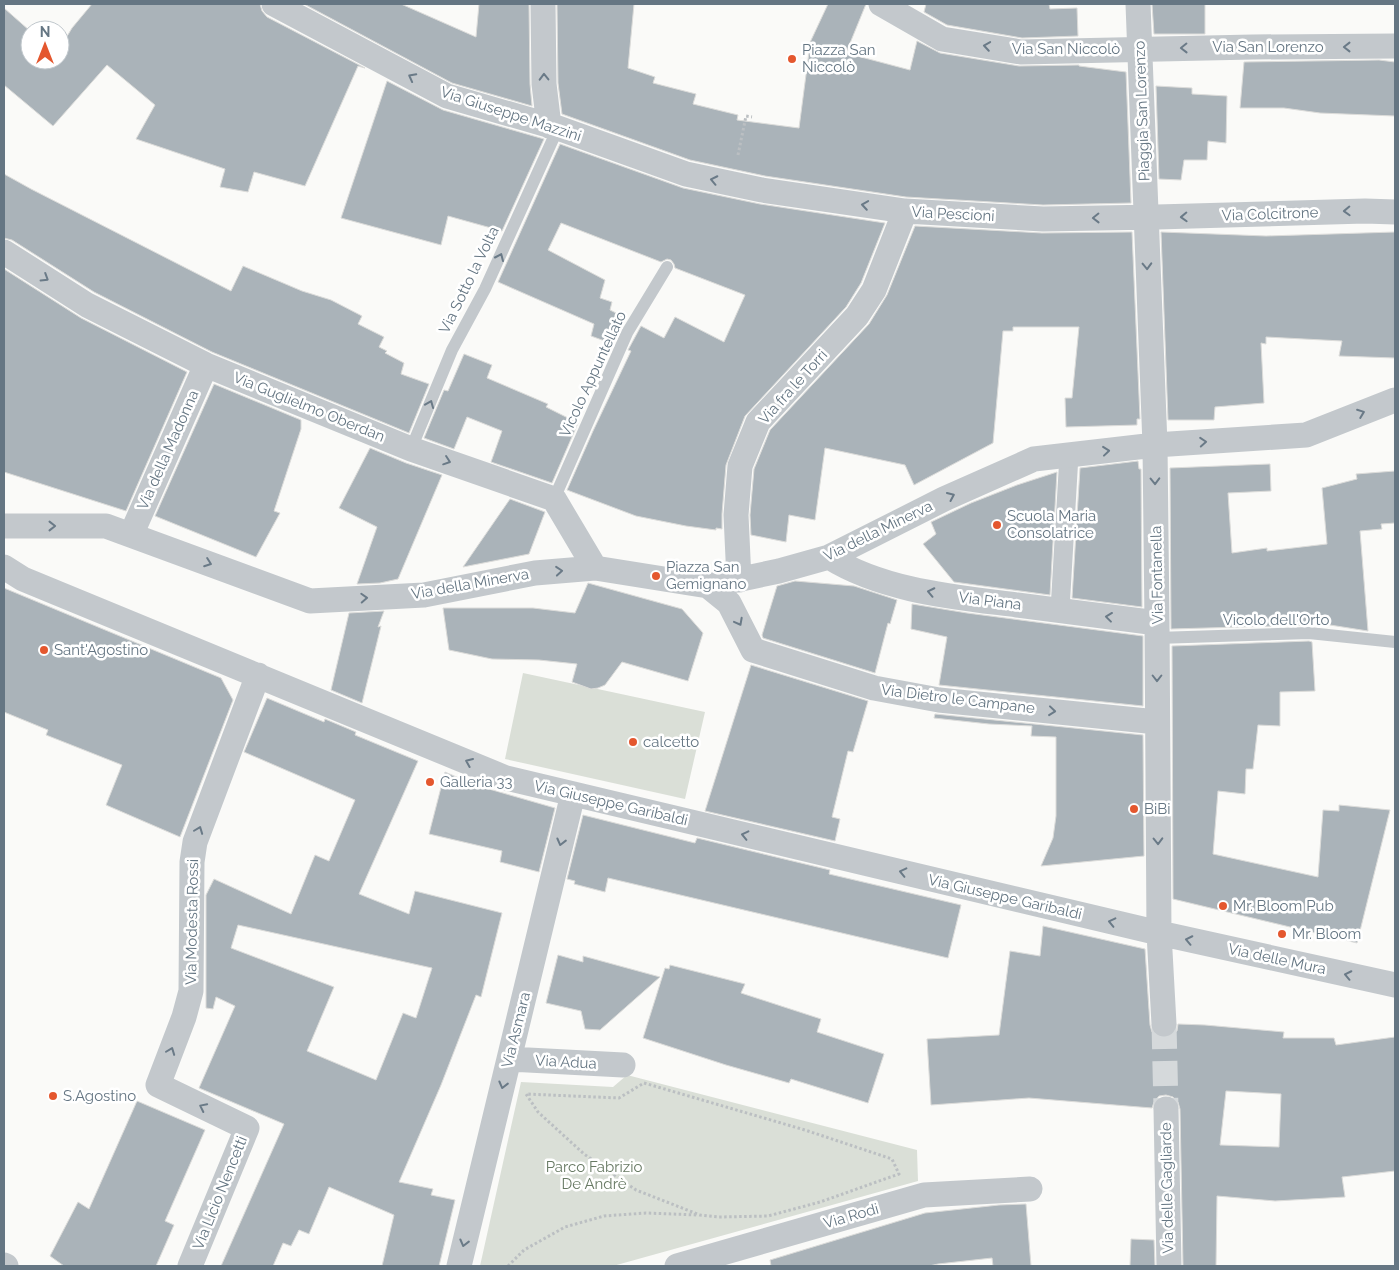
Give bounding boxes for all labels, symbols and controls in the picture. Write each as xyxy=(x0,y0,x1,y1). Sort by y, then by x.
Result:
north arrow xyxy=(20,20,70,70)
text: N xyxy=(40,24,50,40)
street label: Via San Lorenzo xyxy=(1212,38,1324,56)
street label: Via San Niccolò xyxy=(1012,40,1120,58)
street label: Piaggia San Lorenzo xyxy=(1131,40,1153,182)
place label: Piazza San Niccolò xyxy=(802,41,876,76)
one-way arrow xyxy=(1342,41,1350,52)
one-way arrow xyxy=(983,42,992,52)
one-way arrow xyxy=(1180,43,1188,53)
marker: Piazza San Niccolò xyxy=(786,53,798,65)
one-way arrow xyxy=(408,73,417,83)
one-way arrow xyxy=(539,73,549,80)
street label: Via Giuseppe Mazzini xyxy=(438,83,584,145)
one-way arrow xyxy=(709,175,718,185)
one-way arrow xyxy=(860,201,869,211)
street label: Via Pescioni xyxy=(911,203,995,225)
street label: Via Colcitrone xyxy=(1221,203,1319,225)
one-way arrow xyxy=(1342,206,1350,217)
one-way arrow xyxy=(1180,211,1188,222)
one-way arrow xyxy=(1092,213,1100,223)
street label: Via Sotto la Volta xyxy=(435,223,503,337)
one-way arrow xyxy=(493,253,504,262)
one-way arrow xyxy=(1142,262,1153,270)
one-way arrow xyxy=(40,272,49,282)
street label: Vicolo Appuntellato xyxy=(556,308,630,440)
street label: Via fra le Torri xyxy=(755,346,831,428)
street label: Via Guglielmo Oberdan xyxy=(231,368,387,446)
street label: Via della Madonna xyxy=(134,387,202,513)
one-way arrow xyxy=(424,400,434,409)
one-way arrow xyxy=(1357,409,1365,419)
one-way arrow xyxy=(1200,436,1208,447)
one-way arrow xyxy=(1102,446,1110,457)
one-way arrow xyxy=(442,455,451,465)
one-way arrow xyxy=(1150,478,1160,485)
one-way arrow xyxy=(946,492,955,502)
street label: Via della Minerva xyxy=(821,497,935,565)
place label: Scuola Maria Consolatrice xyxy=(1007,507,1096,542)
marker: Scuola Maria Consolatrice xyxy=(991,519,1003,531)
one-way arrow xyxy=(49,521,57,531)
street label: Via Fontanella xyxy=(1147,526,1167,624)
one-way arrow xyxy=(204,557,212,567)
place label: Piazza San Gemignano xyxy=(666,558,747,593)
street label: Via della Minerva xyxy=(410,565,530,603)
one-way arrow xyxy=(556,566,564,577)
marker: Piazza San Gemignano xyxy=(650,570,662,582)
one-way arrow xyxy=(926,587,935,598)
street label: Via Piana xyxy=(958,588,1022,614)
one-way arrow xyxy=(361,593,369,603)
street label: Vicolo dell'Orto xyxy=(1223,611,1329,629)
one-way arrow xyxy=(1105,612,1113,622)
one-way arrow xyxy=(733,617,743,626)
place label: Sant'Agostino xyxy=(54,641,148,659)
marker: Sant'Agostino xyxy=(38,644,50,656)
one-way arrow xyxy=(1152,675,1162,683)
street label: Via Dietro le Campane xyxy=(880,681,1036,717)
one-way arrow xyxy=(1048,705,1056,716)
place label: calcetto xyxy=(643,733,699,751)
marker: calcetto xyxy=(627,736,639,748)
one-way arrow xyxy=(465,758,474,769)
place label: Galleria 33 xyxy=(440,773,512,791)
marker: Galleria 33 xyxy=(424,776,436,788)
street label: Via Giuseppe Garibaldi xyxy=(532,777,690,829)
place label: BiBi xyxy=(1144,800,1171,818)
marker: BiBi xyxy=(1128,803,1140,815)
one-way arrow xyxy=(193,827,203,835)
one-way arrow xyxy=(740,830,749,841)
one-way arrow xyxy=(557,837,567,845)
one-way arrow xyxy=(1153,837,1164,845)
street label: Via Modesta Rossi xyxy=(182,859,202,985)
one-way arrow xyxy=(898,867,907,878)
street label: Via Giuseppe Garibaldi xyxy=(926,871,1084,923)
place label: Mr. Bloom Pub xyxy=(1233,897,1334,915)
marker: Mr. Bloom Pub xyxy=(1217,900,1229,912)
one-way arrow xyxy=(1107,917,1116,928)
place label: Mr. Bloom xyxy=(1292,925,1361,943)
marker: Mr. Bloom xyxy=(1276,928,1288,940)
one-way arrow xyxy=(1185,935,1193,945)
street label: Via delle Mura xyxy=(1226,940,1328,978)
one-way arrow xyxy=(1343,970,1352,980)
street label: Via Asmara xyxy=(498,990,534,1070)
one-way arrow xyxy=(165,1047,175,1056)
street label: Via Adua xyxy=(535,1051,597,1073)
one-way arrow xyxy=(498,1080,509,1089)
place label: S.Agostino xyxy=(63,1087,136,1105)
marker: S.Agostino xyxy=(47,1090,59,1102)
one-way arrow xyxy=(199,1103,208,1113)
street label: Via delle Gagliarde xyxy=(1157,1122,1177,1254)
street label: Via Licio Nencetti xyxy=(189,1134,251,1252)
park label: Parco Fabrizio De Andrè xyxy=(546,1158,642,1193)
street label: Via Rodi xyxy=(821,1200,881,1232)
one-way arrow xyxy=(460,1238,470,1246)

